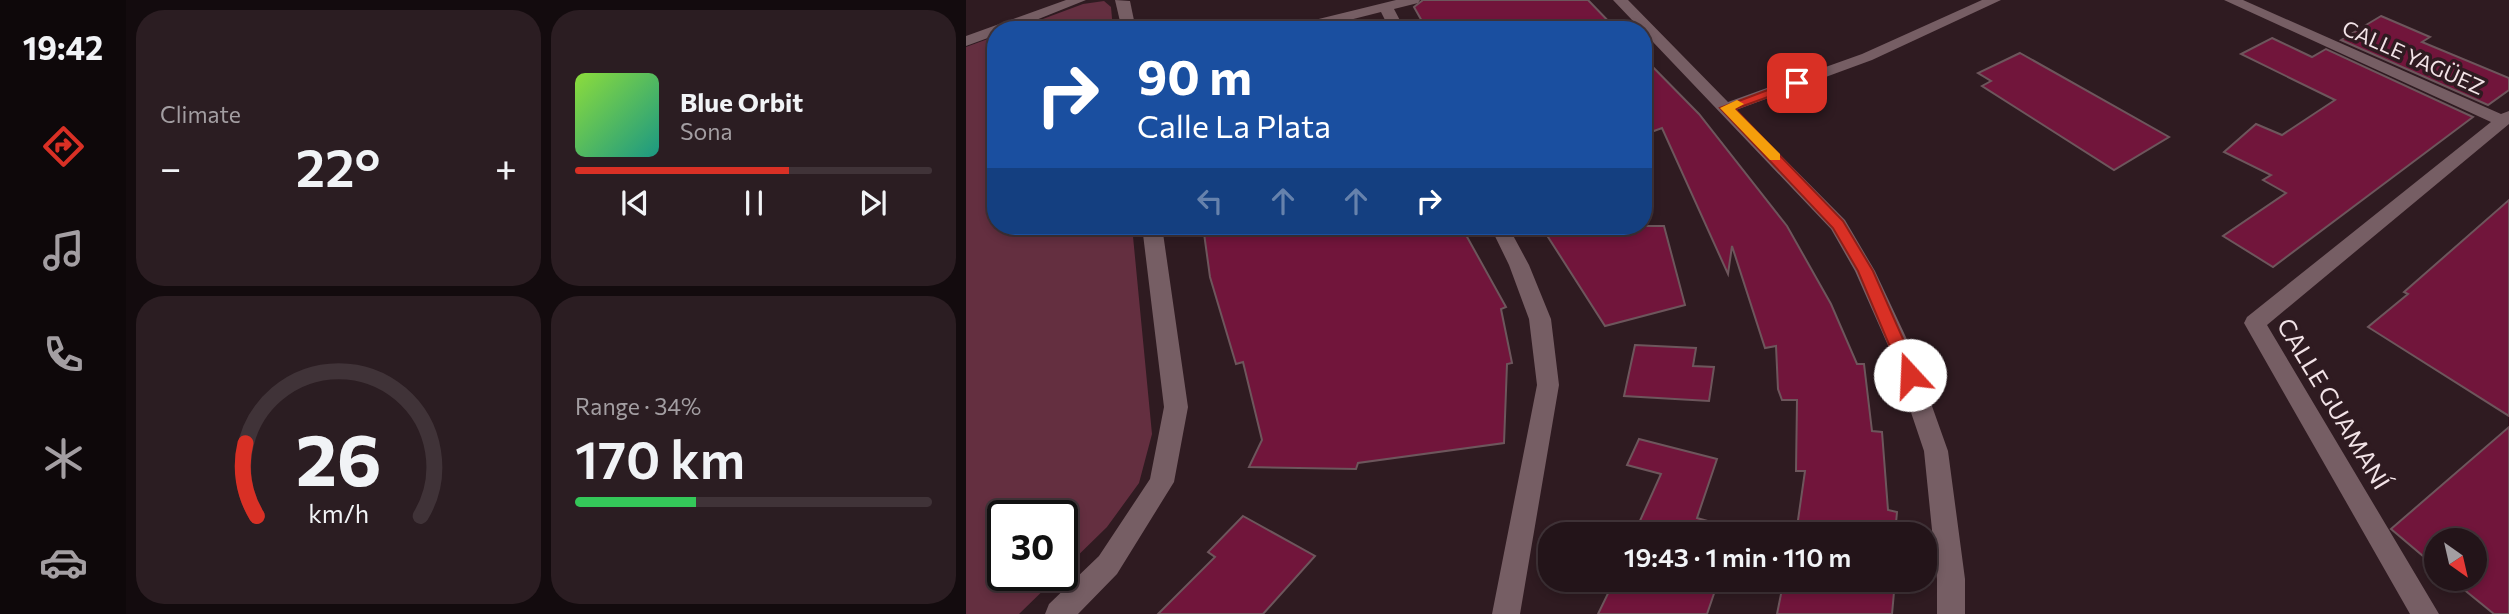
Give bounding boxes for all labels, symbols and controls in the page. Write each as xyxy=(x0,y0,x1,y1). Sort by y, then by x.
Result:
street label: CALLE YAGÜEZ xyxy=(2339,14,2488,99)
text: 19:42 xyxy=(23,27,103,67)
text: 90 m xyxy=(1137,45,1252,105)
icon: right xyxy=(1022,49,1113,140)
pin xyxy=(1767,53,1827,113)
icon: arrive xyxy=(1778,64,1816,102)
text: Blue Orbit xyxy=(680,86,803,117)
text: Climate xyxy=(160,100,241,128)
text: Calle La Plata xyxy=(1137,105,1331,145)
text: Sona xyxy=(680,117,732,145)
icon: directions xyxy=(39,122,88,171)
text: 22° xyxy=(296,134,380,198)
text: − xyxy=(160,143,182,190)
text: + xyxy=(495,143,517,190)
icon: left xyxy=(1191,182,1229,220)
icon: ahead xyxy=(1264,182,1302,220)
icon: ahead xyxy=(1337,182,1375,220)
icon: right xyxy=(1410,182,1448,220)
icon: previous xyxy=(616,184,654,222)
icon: pause xyxy=(735,184,773,222)
icon: next xyxy=(854,184,892,222)
icon: music xyxy=(39,226,88,275)
street label: CALLE GUAMANÍ xyxy=(2272,312,2397,495)
icon: phone xyxy=(39,330,88,379)
position arrow xyxy=(1873,338,1947,412)
text: Range · 34% xyxy=(575,392,701,420)
text: 26 xyxy=(296,412,381,501)
text: 170 km xyxy=(575,426,745,490)
icon: climate xyxy=(39,434,88,483)
text: km/h xyxy=(308,498,369,528)
speed limit sign: 30 xyxy=(987,500,1078,591)
north arrow xyxy=(2424,528,2487,592)
map controls xyxy=(2424,528,2487,591)
icon: car xyxy=(39,538,88,587)
text: 19:43 · 1 min · 110 m xyxy=(1624,541,1851,572)

